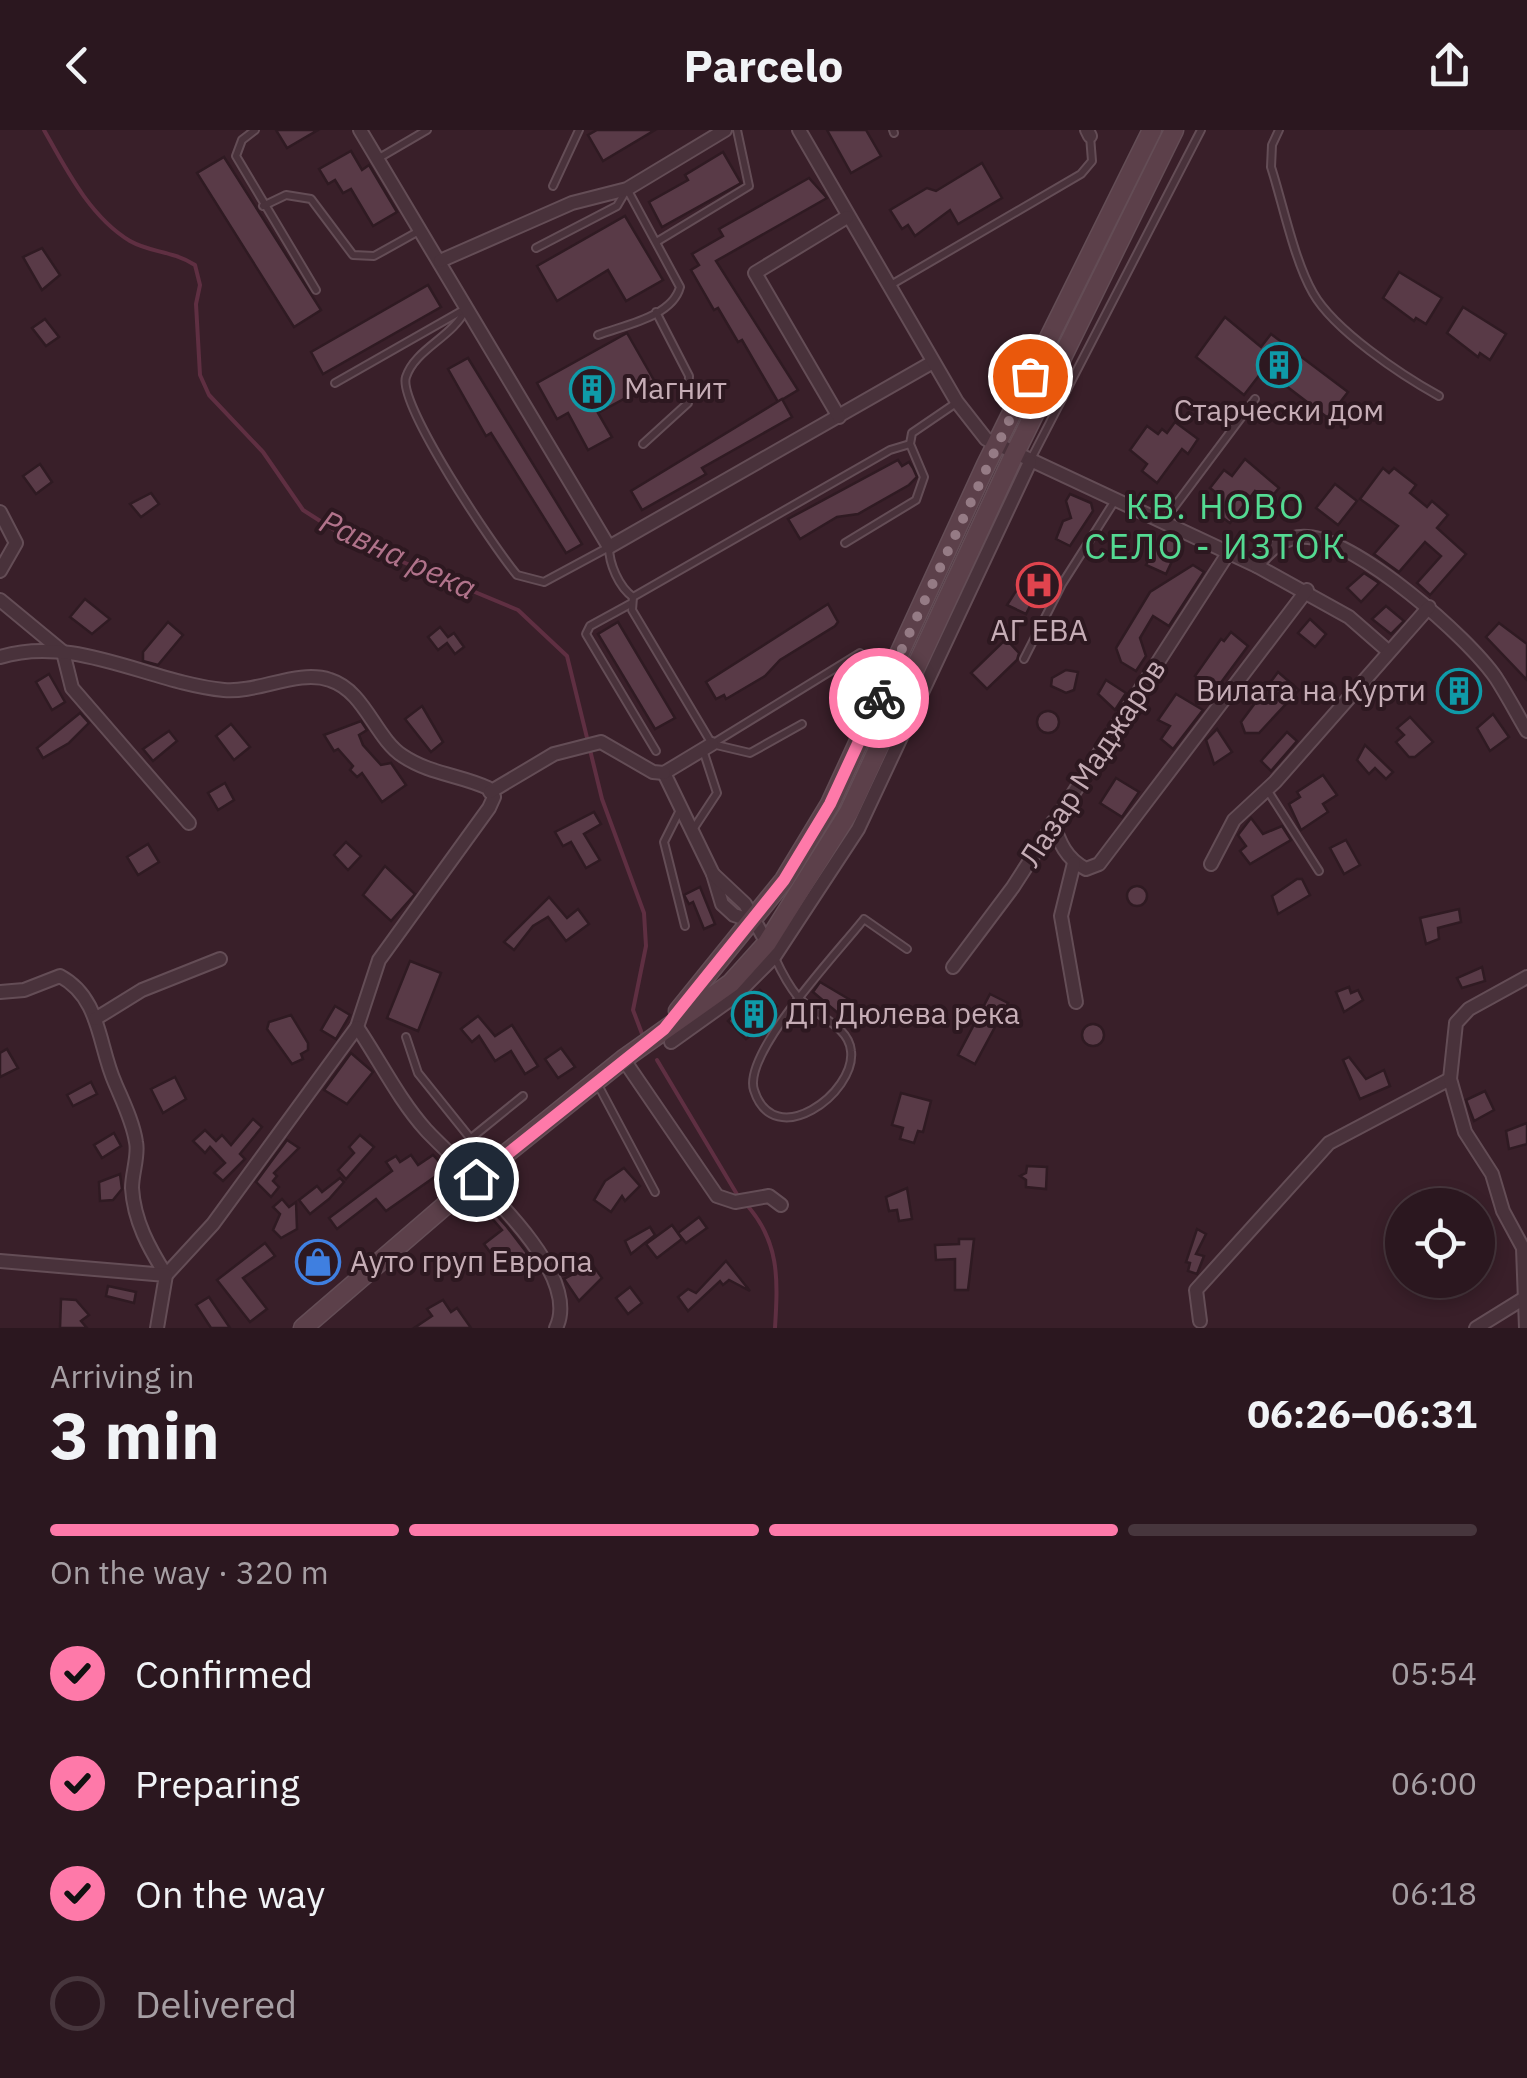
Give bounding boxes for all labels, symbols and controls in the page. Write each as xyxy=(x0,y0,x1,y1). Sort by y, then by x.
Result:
text: Parcelo xyxy=(684,36,843,94)
icon: back xyxy=(50,38,105,93)
icon: share xyxy=(1422,38,1477,93)
pin xyxy=(988,334,1073,419)
building icon: Старчески дом xyxy=(1256,342,1302,388)
icon: bag xyxy=(1003,349,1058,404)
building icon: Магнит xyxy=(569,366,615,412)
place label: Магнит xyxy=(624,368,727,407)
place label: Старчески дом xyxy=(1174,390,1384,429)
district label: КВ. НОВО СЕЛО - ИЗТОК xyxy=(1084,483,1348,569)
water label: Равна река xyxy=(313,500,483,609)
hospital icon: АГ ЕВА xyxy=(1016,562,1062,608)
place label: АГ ЕВА xyxy=(990,610,1088,649)
courier xyxy=(829,648,929,748)
street label: Лазар Маджаров xyxy=(1010,651,1174,874)
building icon: Вилата на Курти xyxy=(1436,668,1482,714)
place label: Вилата на Курти xyxy=(1196,670,1426,709)
icon: bike xyxy=(852,671,907,726)
building icon: ДП Дюлева река xyxy=(731,991,777,1037)
place label: ДП Дюлева река xyxy=(786,993,1020,1032)
pin xyxy=(434,1137,519,1222)
icon: home xyxy=(449,1152,504,1207)
map controls xyxy=(1385,1188,1495,1298)
button: locate xyxy=(1385,1188,1495,1298)
shop icon: Ауто груп Европа xyxy=(295,1239,341,1285)
place label: Ауто груп Европа xyxy=(350,1241,593,1280)
text: Arriving in xyxy=(50,1355,195,1397)
text: 06:26–06:31 xyxy=(1247,1389,1477,1438)
text: 3 min xyxy=(50,1392,220,1477)
text: On the way · 320 m xyxy=(50,1551,329,1593)
icon: check xyxy=(50,1646,105,1701)
text: Confirmed xyxy=(135,1649,313,1698)
text: 05:54 xyxy=(1391,1652,1477,1694)
icon: check xyxy=(50,1756,105,1811)
text: Preparing xyxy=(135,1759,300,1808)
text: 06:00 xyxy=(1391,1762,1477,1804)
icon: check xyxy=(50,1866,105,1921)
text: On the way xyxy=(135,1869,325,1918)
text: 06:18 xyxy=(1391,1872,1477,1914)
text: Delivered xyxy=(135,1979,297,2028)

